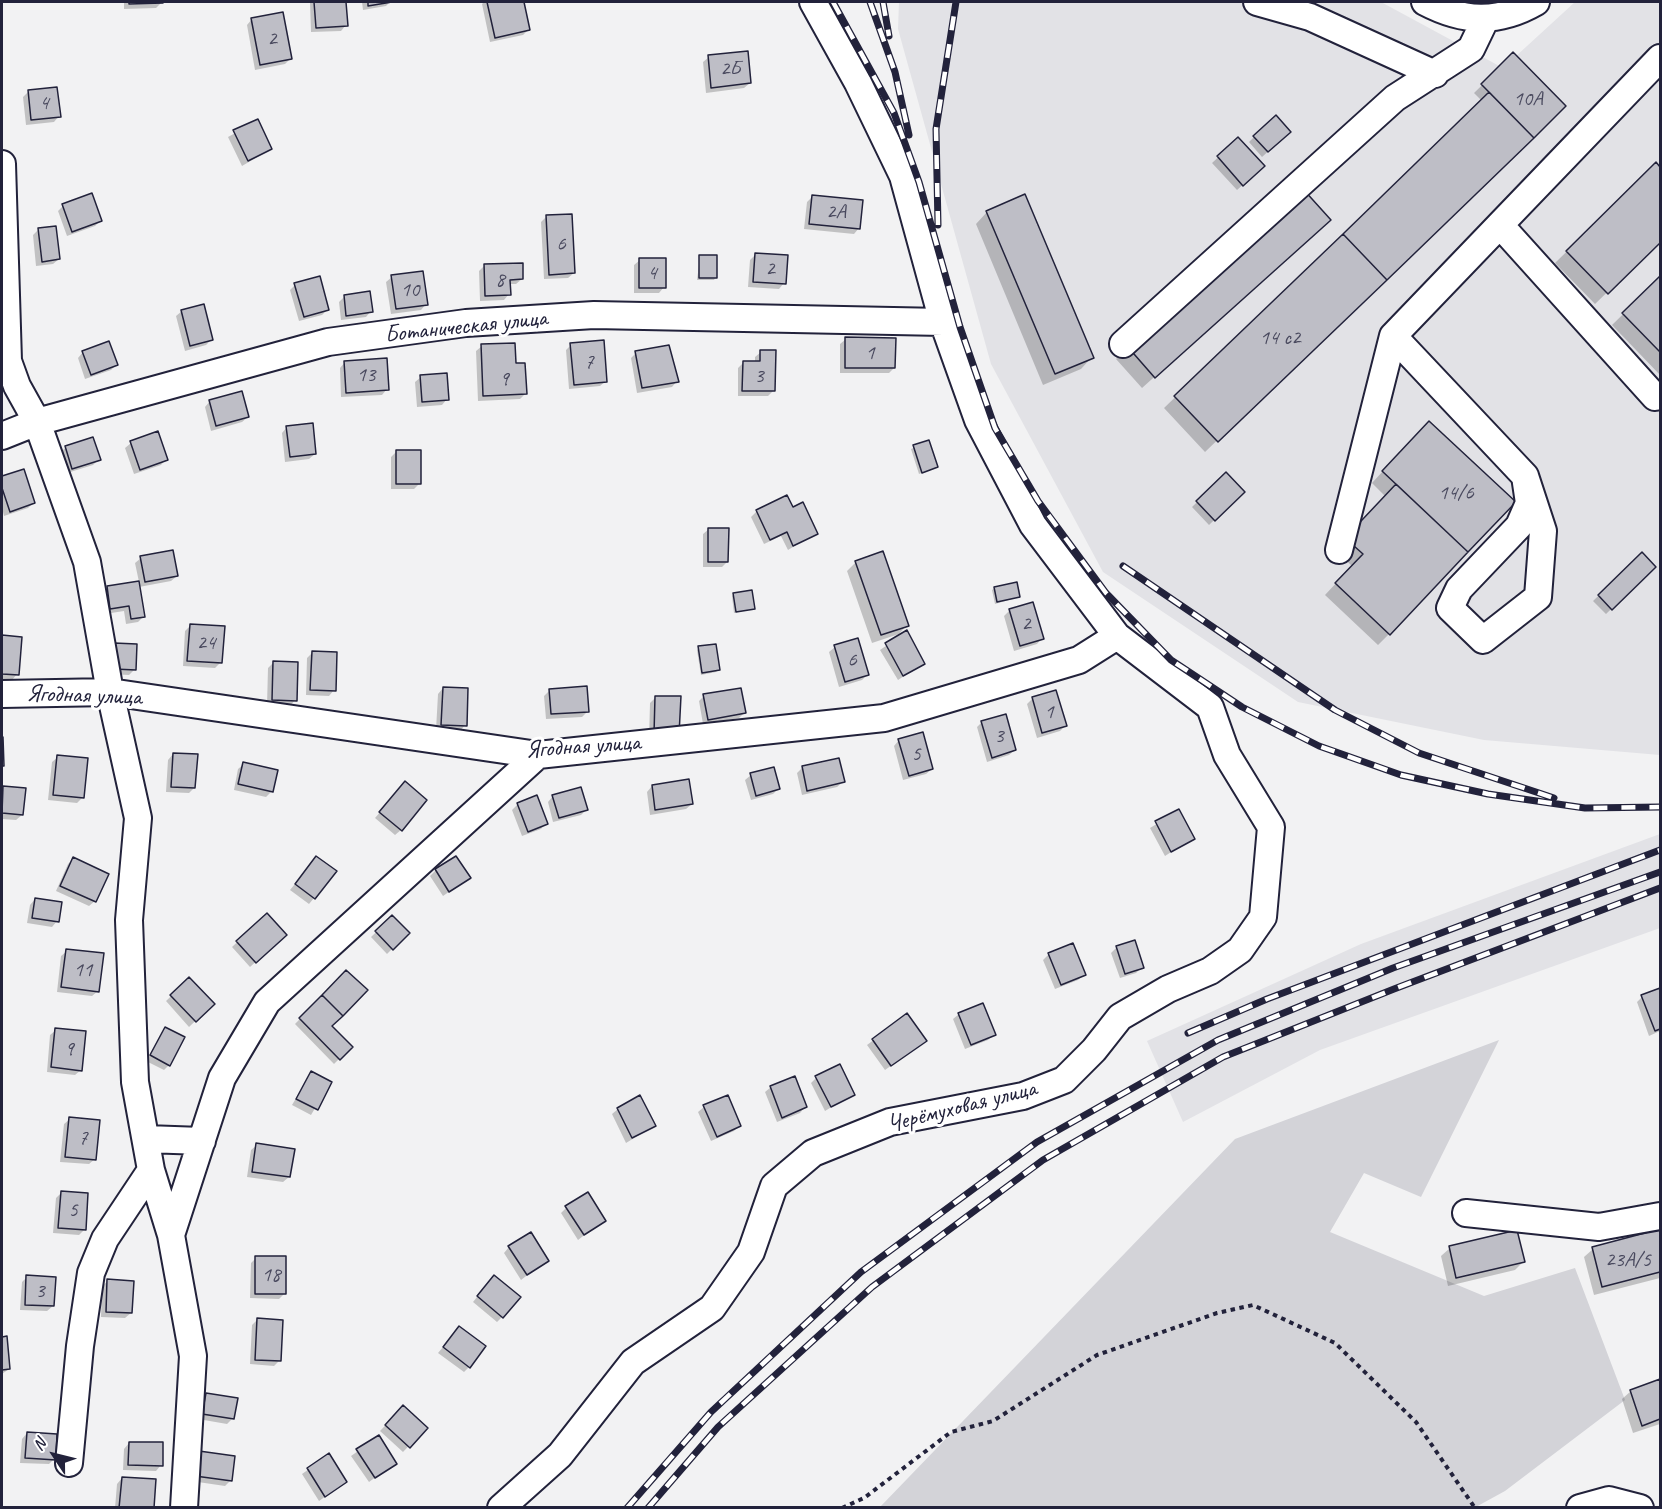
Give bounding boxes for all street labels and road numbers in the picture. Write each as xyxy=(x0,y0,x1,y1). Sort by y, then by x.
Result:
street label: Ботаническая улица xyxy=(383,304,549,350)
street label: Ягодная улица xyxy=(26,680,142,712)
street label: Ягодная улица xyxy=(525,729,641,765)
street label: Черёмуховая улица xyxy=(885,1075,1039,1139)

